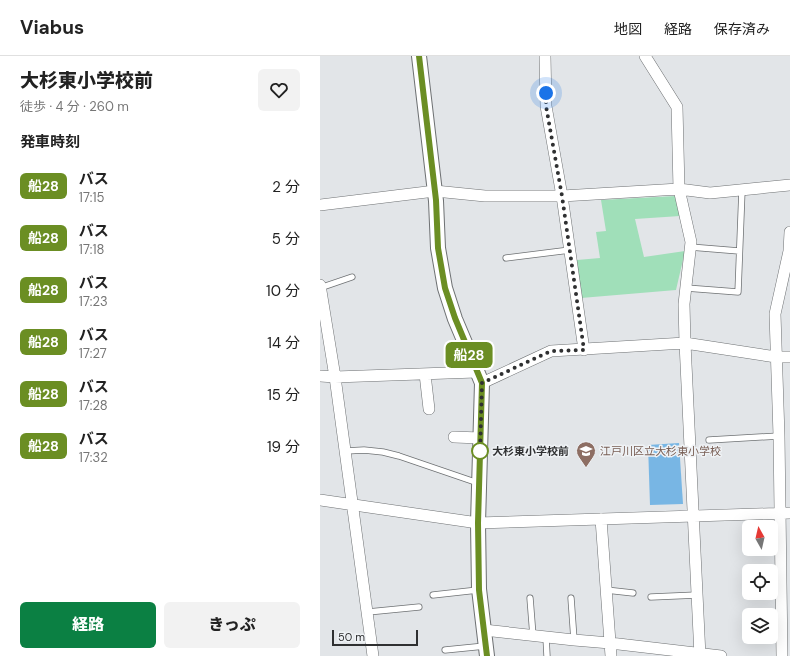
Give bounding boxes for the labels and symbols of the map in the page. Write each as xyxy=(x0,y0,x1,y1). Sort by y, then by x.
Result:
your location xyxy=(536,83,556,103)
line badge: 船28 xyxy=(446,342,492,368)
school or university icon: 江戸川区立大杉東小学校 xyxy=(575,440,597,468)
marker: 大杉東小学校前 xyxy=(471,442,489,460)
place label: 大杉東小学校前 xyxy=(492,444,569,458)
place label: 江戸川区立大杉東小学校 xyxy=(600,444,721,458)
north arrow xyxy=(742,520,778,556)
scale bar xyxy=(332,628,418,647)

